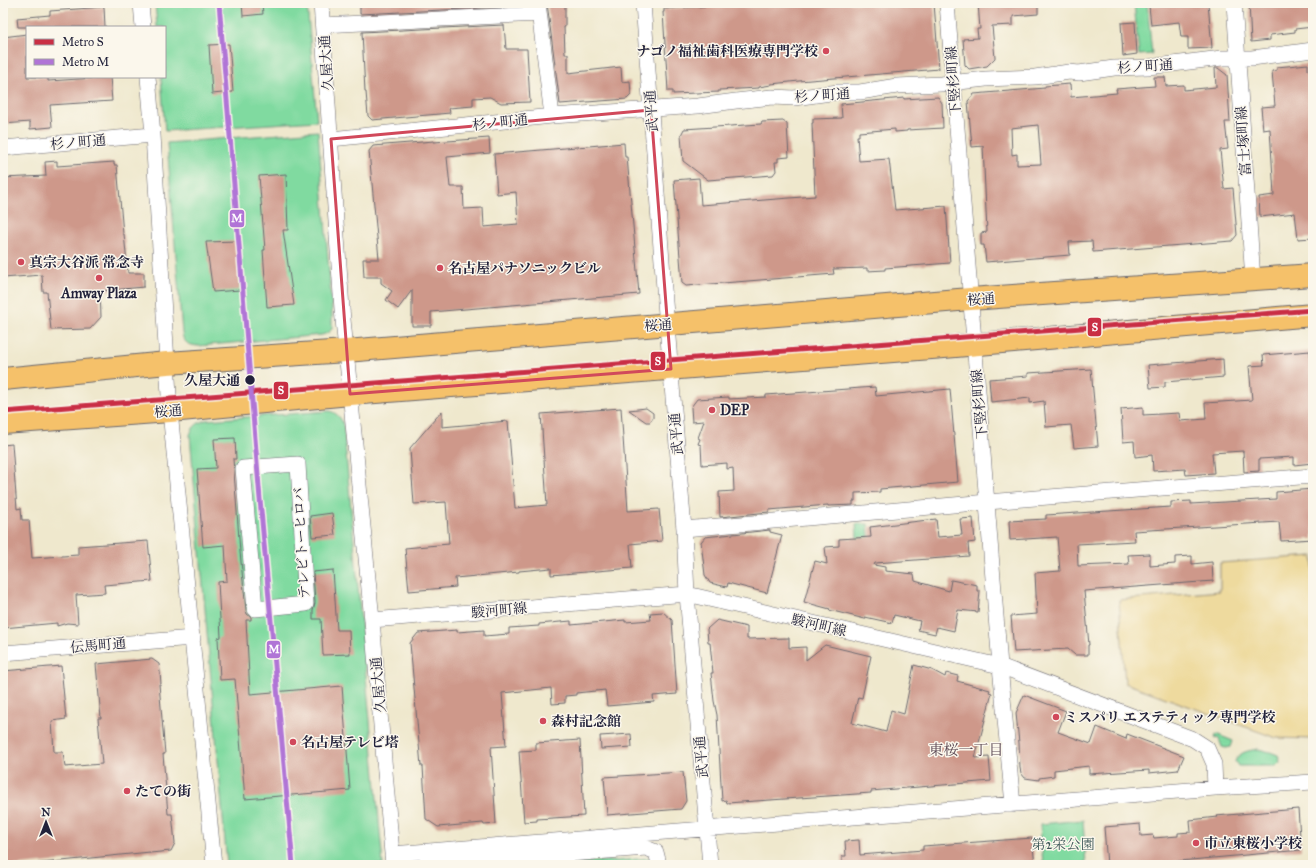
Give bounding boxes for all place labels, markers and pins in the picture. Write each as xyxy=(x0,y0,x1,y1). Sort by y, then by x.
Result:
place label: ナゴノ福祉歯科医療専門学校 xyxy=(637,43,818,60)
marker: ナゴノ福祉歯科医療専門学校 xyxy=(821,46,831,56)
place label: 真宗大谷派 常念寺 xyxy=(29,254,144,271)
marker: 真宗大谷派 常念寺 xyxy=(16,257,26,267)
place label: 名古屋パナソニックビル xyxy=(448,260,601,277)
marker: 名古屋パナソニックビル xyxy=(435,263,445,273)
marker: Amway Plaza xyxy=(94,273,104,283)
place label: Amway Plaza xyxy=(60,285,138,303)
place label: 久屋大通 xyxy=(184,372,240,389)
marker: 久屋大通 xyxy=(243,373,257,387)
place label: DEP xyxy=(720,402,749,419)
marker: DEP xyxy=(707,405,717,415)
place label: ミスパリ エステティック専門学校 xyxy=(1064,709,1276,726)
marker: ミスパリ エステティック専門学校 xyxy=(1051,712,1061,722)
place label: 森村記念館 xyxy=(551,713,621,730)
marker: 森村記念館 xyxy=(538,716,548,726)
place label: 名古屋テレビ塔 xyxy=(301,734,399,751)
marker: 名古屋テレビ塔 xyxy=(288,737,298,747)
place label: たての街 xyxy=(135,783,191,800)
marker: たての街 xyxy=(122,786,132,796)
place label: 市立東桜小学校 xyxy=(1204,835,1302,852)
marker: 市立東桜小学校 xyxy=(1191,838,1201,848)

